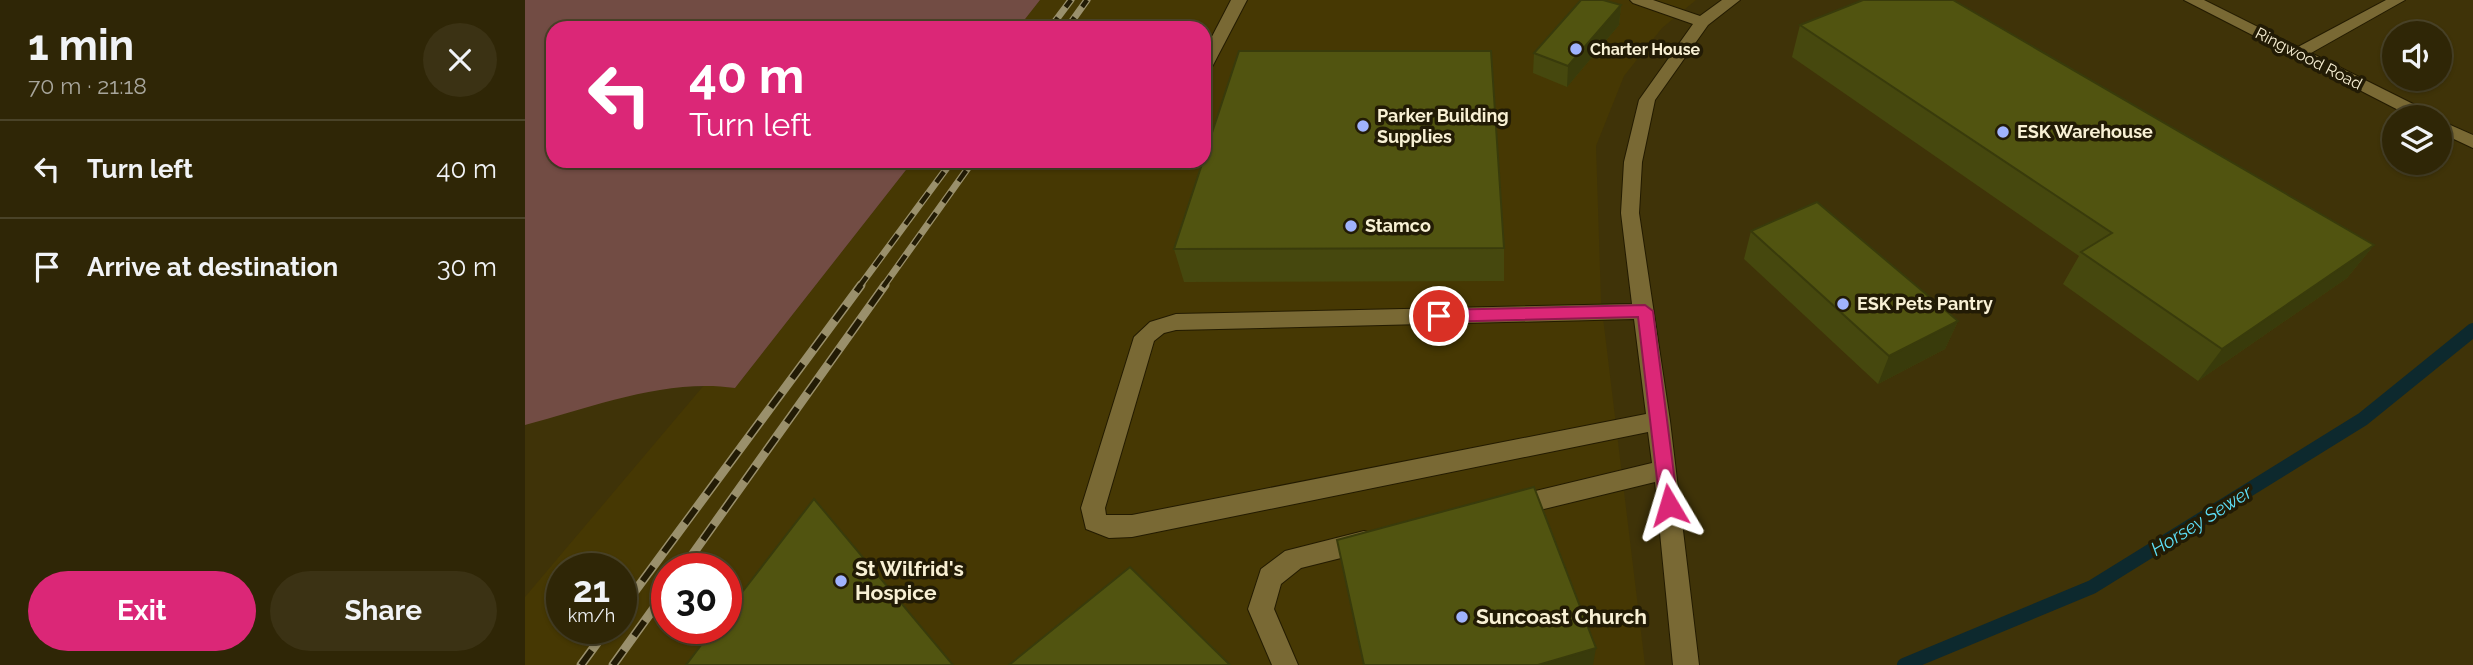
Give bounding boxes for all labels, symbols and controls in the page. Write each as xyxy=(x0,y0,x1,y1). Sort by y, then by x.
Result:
text: 1 min xyxy=(28,21,134,70)
map controls xyxy=(2382,21,2452,175)
button: sound xyxy=(2382,21,2452,91)
button: close xyxy=(423,23,497,97)
street label: Ringwood Road xyxy=(2252,23,2365,94)
place label: Charter House xyxy=(1590,40,1701,59)
marker: Charter House xyxy=(1568,41,1584,57)
text: 40 m xyxy=(689,47,804,104)
icon: left xyxy=(574,49,665,140)
text: 70 m · 21:18 xyxy=(28,72,147,99)
place label: Parker Building Supplies xyxy=(1377,105,1509,147)
button: layers xyxy=(2382,105,2452,175)
text: Turn left xyxy=(689,106,811,143)
marker: Parker Building Supplies xyxy=(1355,118,1371,134)
place label: ESK Warehouse xyxy=(2017,121,2153,142)
marker: ESK Warehouse xyxy=(1995,124,2011,140)
icon: left xyxy=(28,150,66,188)
text: Turn left xyxy=(87,154,193,184)
text: 40 m xyxy=(436,154,497,184)
place label: Stamco xyxy=(1365,215,1431,236)
marker: Stamco xyxy=(1343,218,1359,234)
icon: arrive xyxy=(28,248,66,286)
text: Arrive at destination xyxy=(87,252,338,282)
text: 30 m xyxy=(437,252,497,282)
pin xyxy=(1409,286,1469,346)
place label: ESK Pets Pantry xyxy=(1857,293,1993,314)
marker: ESK Pets Pantry xyxy=(1835,296,1851,312)
icon: arrive xyxy=(1420,297,1458,335)
position arrow xyxy=(1632,468,1706,542)
water label: Horsey Sewer xyxy=(2146,479,2257,560)
speed limit sign: 30 xyxy=(651,553,742,644)
place label: St Wilfrid's Hospice xyxy=(855,556,964,605)
text: 21 xyxy=(573,569,610,610)
button: Exit xyxy=(28,571,256,651)
button: Share xyxy=(270,571,497,651)
marker: St Wilfrid's Hospice xyxy=(833,573,849,589)
place label: Suncoast Church xyxy=(1476,604,1647,629)
text: km/h xyxy=(568,605,615,626)
marker: Suncoast Church xyxy=(1454,609,1470,625)

